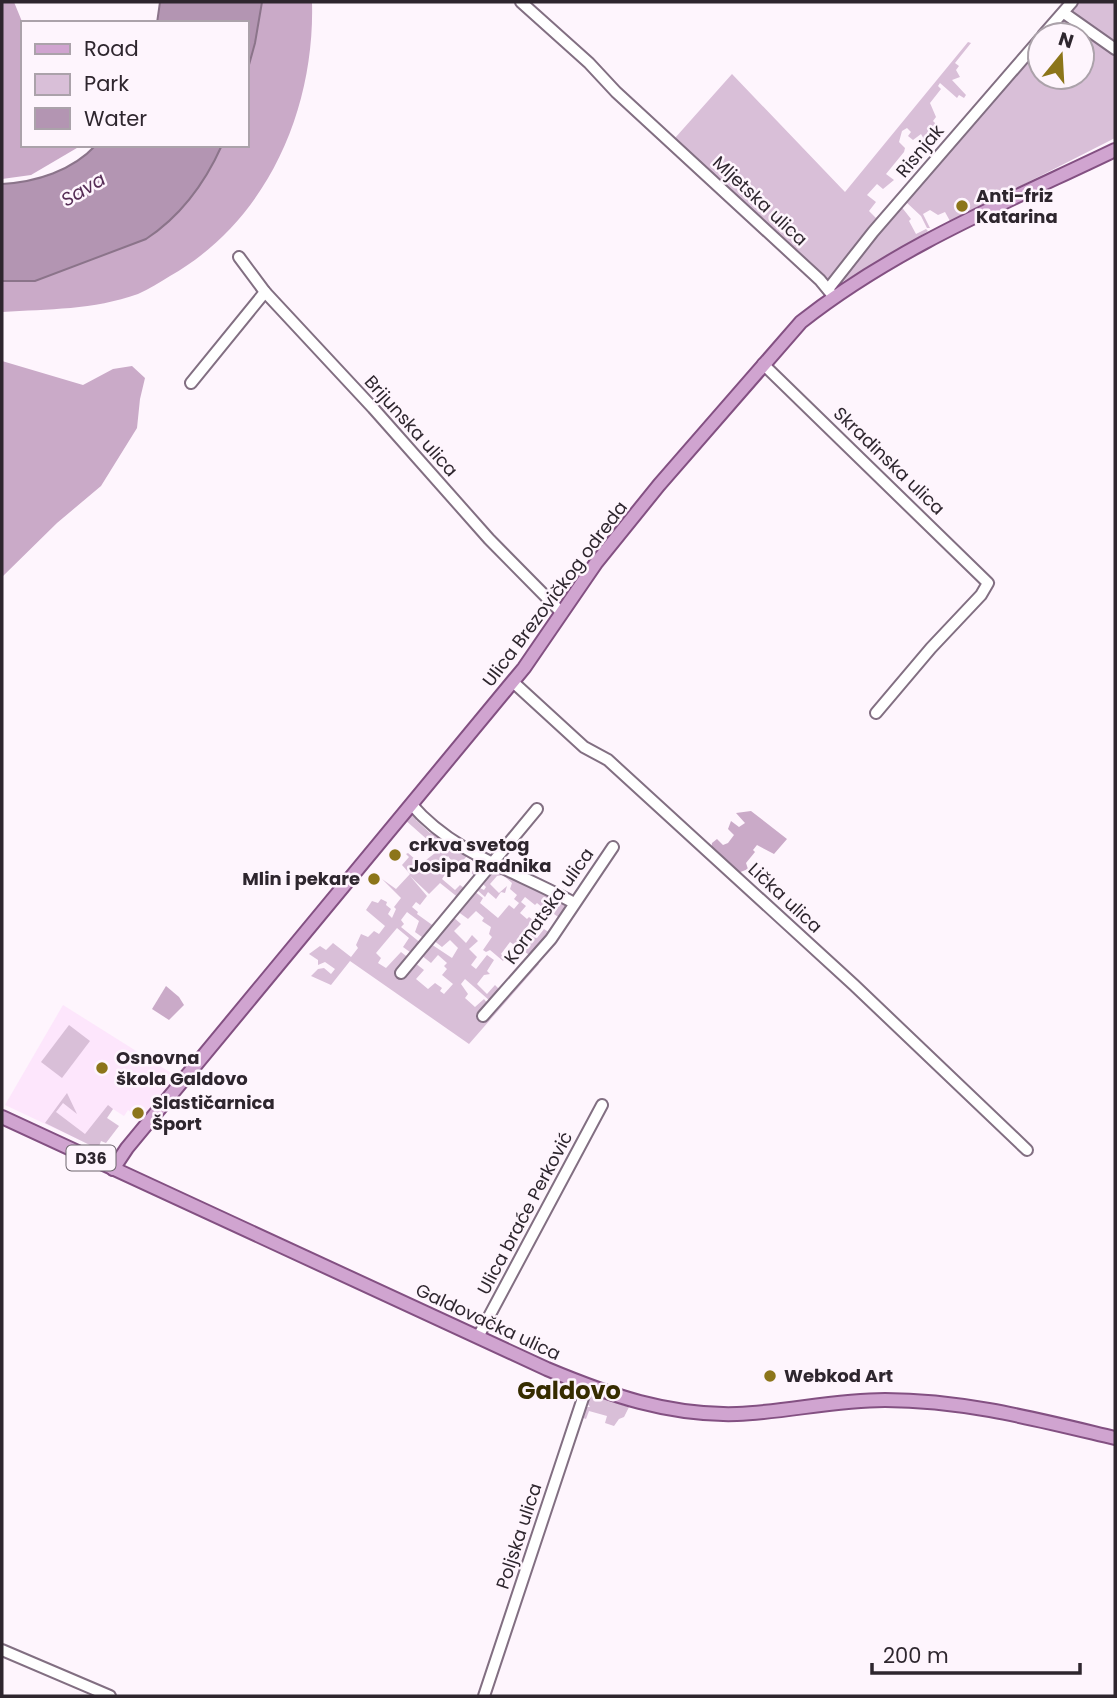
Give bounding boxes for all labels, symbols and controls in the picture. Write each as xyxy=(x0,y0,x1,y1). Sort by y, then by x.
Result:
legend xyxy=(21,21,248,147)
north arrow xyxy=(1026,21,1096,91)
text: N xyxy=(1055,25,1077,55)
text: Road xyxy=(84,34,139,63)
text: Park xyxy=(84,69,129,98)
text: Water xyxy=(84,104,147,133)
street label: Risnjak xyxy=(890,118,950,183)
street label: Mljetska ulica xyxy=(707,150,813,251)
water label: Sava xyxy=(56,166,111,213)
place label: Anti-friz Katarina xyxy=(976,183,1058,229)
marker: Anti-friz Katarina xyxy=(954,198,970,214)
street label: Brijunska ulica xyxy=(359,369,464,482)
street label: Skradinska ulica xyxy=(828,401,951,520)
street label: Ulica Brezovičkog odreda xyxy=(476,496,633,692)
place label: crkva svetog Josipa Radnika xyxy=(409,832,551,878)
street label: Kornatska ulica xyxy=(498,842,599,969)
marker: crkva svetog Josipa Radnika xyxy=(387,847,403,863)
street label: Lička ulica xyxy=(743,857,828,938)
place label: Mlin i pekare xyxy=(242,866,360,891)
marker: Mlin i pekare xyxy=(366,871,382,887)
place label: Osnovna škola Galdovo xyxy=(116,1045,248,1091)
marker: Osnovna škola Galdovo xyxy=(94,1060,110,1076)
place label: Slastičarnica Šport xyxy=(152,1090,275,1136)
marker: Slastičarnica Šport xyxy=(130,1105,146,1121)
street label: Ulica braće Perković xyxy=(471,1127,578,1299)
road number: D36 xyxy=(66,1146,116,1170)
street label: Galdovačka ulica xyxy=(412,1277,565,1366)
place label: Webkod Art xyxy=(784,1363,893,1388)
marker: Webkod Art xyxy=(762,1368,778,1384)
district label: Galdovo xyxy=(517,1374,621,1407)
street label: Poljska ulica xyxy=(490,1480,547,1592)
scale bar xyxy=(872,1632,1080,1676)
text: 200 m xyxy=(883,1641,949,1670)

